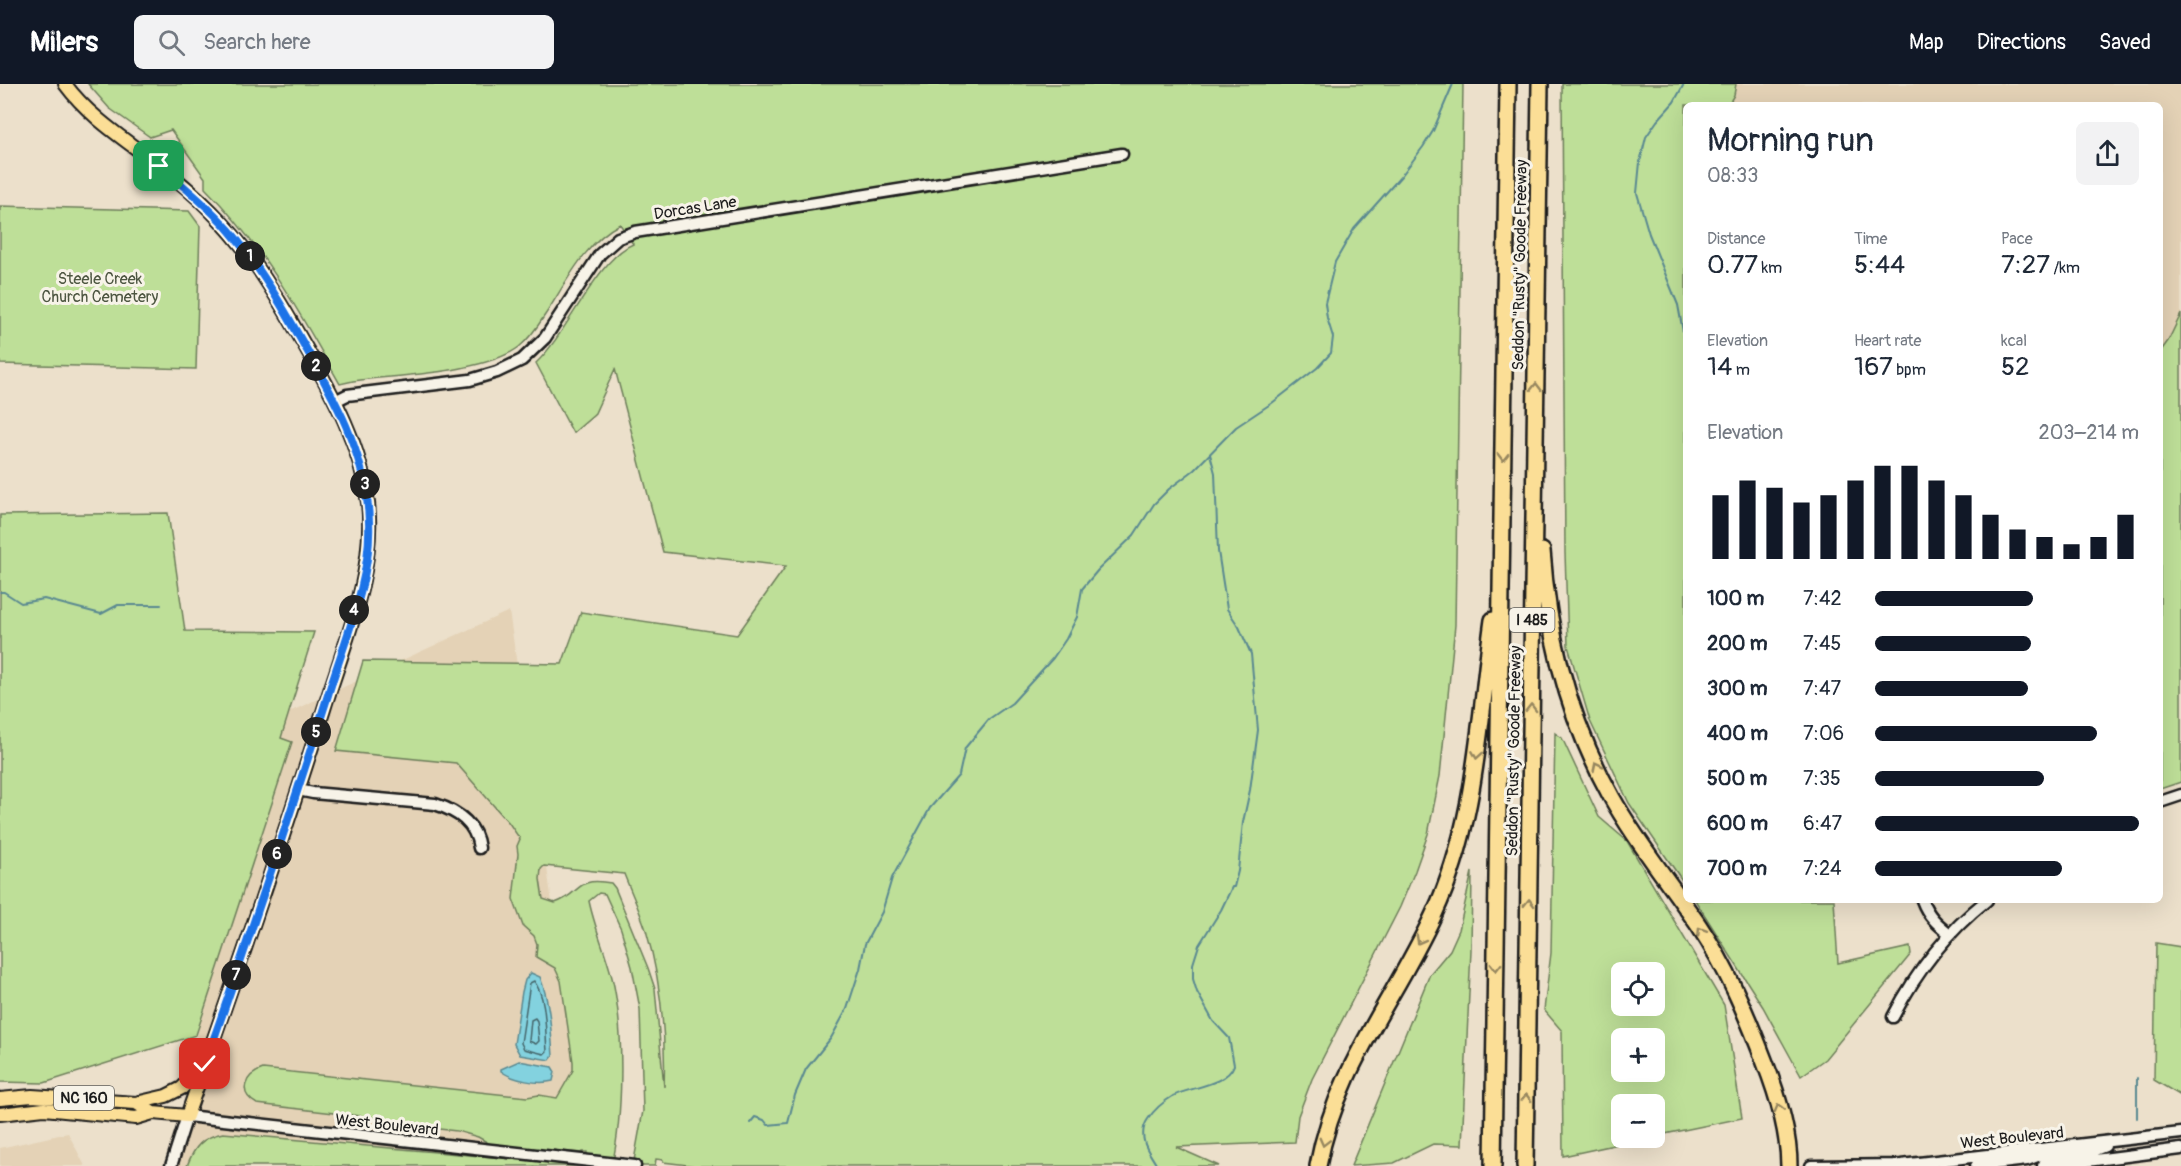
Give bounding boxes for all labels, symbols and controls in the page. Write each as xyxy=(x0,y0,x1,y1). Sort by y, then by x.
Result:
search box xyxy=(134,15,554,69)
text: Milers xyxy=(30,25,98,60)
icon: search xyxy=(155,26,188,59)
text: Search here xyxy=(203,28,311,56)
text: Map xyxy=(1909,29,1944,56)
text: Directions xyxy=(1977,29,2066,56)
text: Saved xyxy=(2099,29,2151,56)
text: Morning run xyxy=(1707,120,1874,161)
button: share xyxy=(2076,122,2139,185)
pin xyxy=(133,140,184,191)
icon: arrive xyxy=(142,149,175,182)
street label: Seddon "Rusty" Goode Freeway xyxy=(1508,159,1532,371)
text: 08:33 xyxy=(1707,163,1758,188)
street label: Dorcas Lane xyxy=(652,192,738,224)
text: Distance xyxy=(1707,229,1766,249)
text: Time xyxy=(1854,229,1887,249)
text: Pace xyxy=(2001,229,2033,249)
pin: 1 xyxy=(235,241,265,271)
text: 1 xyxy=(247,246,253,266)
text: 0.77 xyxy=(1707,249,1758,281)
text: 5:44 xyxy=(1854,249,1905,281)
text: 7:27 xyxy=(2001,249,2050,281)
text: km xyxy=(1758,258,1782,278)
text: /km xyxy=(2050,258,2080,278)
park label: Steele Creek Church Cemetery xyxy=(42,269,159,307)
text: Elevation xyxy=(1707,331,1768,351)
text: Heart rate xyxy=(1854,331,1921,351)
text: kcal xyxy=(2001,331,2027,351)
pin: 2 xyxy=(301,351,331,381)
text: 14 xyxy=(1707,351,1732,383)
text: 167 xyxy=(1854,351,1893,383)
text: 52 xyxy=(2001,351,2030,383)
text: 2 xyxy=(312,356,320,376)
text: m xyxy=(1732,360,1750,380)
text: bpm xyxy=(1893,360,1926,380)
one-way arrow xyxy=(1530,383,1542,392)
text: Elevation xyxy=(1707,420,1783,445)
text: 203–214 m xyxy=(2039,420,2139,445)
one-way arrow xyxy=(1497,453,1509,462)
pin: 3 xyxy=(350,469,380,499)
text: 3 xyxy=(361,474,369,494)
text: 100 m xyxy=(1707,586,1764,611)
text: 7:42 xyxy=(1803,586,1842,611)
pin: 4 xyxy=(339,595,369,625)
text: 4 xyxy=(349,600,359,620)
road number: I 485 xyxy=(1510,608,1555,632)
text: 200 m xyxy=(1707,631,1768,656)
text: 7:45 xyxy=(1803,631,1841,656)
street label: Seddon "Rusty" Goode Freeway xyxy=(1502,645,1526,857)
text: 300 m xyxy=(1707,676,1768,701)
text: 7:47 xyxy=(1803,676,1841,701)
one-way arrow xyxy=(1525,703,1537,712)
pin: 5 xyxy=(301,717,331,747)
text: 400 m xyxy=(1707,721,1768,746)
text: 7:06 xyxy=(1803,721,1844,746)
text: 5 xyxy=(312,722,320,742)
one-way arrow xyxy=(1472,751,1484,760)
one-way arrow xyxy=(1592,762,1604,773)
text: 500 m xyxy=(1707,766,1767,791)
text: 7:35 xyxy=(1803,766,1841,791)
text: 600 m xyxy=(1707,811,1768,836)
text: 6:47 xyxy=(1803,811,1842,836)
pin: 6 xyxy=(262,839,292,869)
text: 6 xyxy=(272,844,282,864)
text: 700 m xyxy=(1707,856,1767,881)
text: 7:24 xyxy=(1803,856,1842,881)
one-way arrow xyxy=(1522,898,1535,907)
one-way arrow xyxy=(1697,927,1709,937)
one-way arrow xyxy=(1416,934,1427,945)
pin: 7 xyxy=(221,960,251,990)
one-way arrow xyxy=(1490,962,1502,971)
map controls xyxy=(1611,962,1665,1148)
button: locate xyxy=(1611,962,1665,1016)
text: 7 xyxy=(232,965,240,985)
button: + xyxy=(1611,1028,1665,1082)
pin xyxy=(179,1038,230,1089)
icon: check xyxy=(188,1047,221,1080)
road number: NC 160 xyxy=(54,1086,114,1110)
one-way arrow xyxy=(1520,1093,1532,1102)
button: − xyxy=(1611,1094,1665,1148)
one-way arrow xyxy=(1774,1104,1787,1114)
street label: West Boulevard xyxy=(334,1110,440,1140)
street label: West Boulevard xyxy=(1959,1123,2065,1153)
one-way arrow xyxy=(1318,1136,1331,1146)

